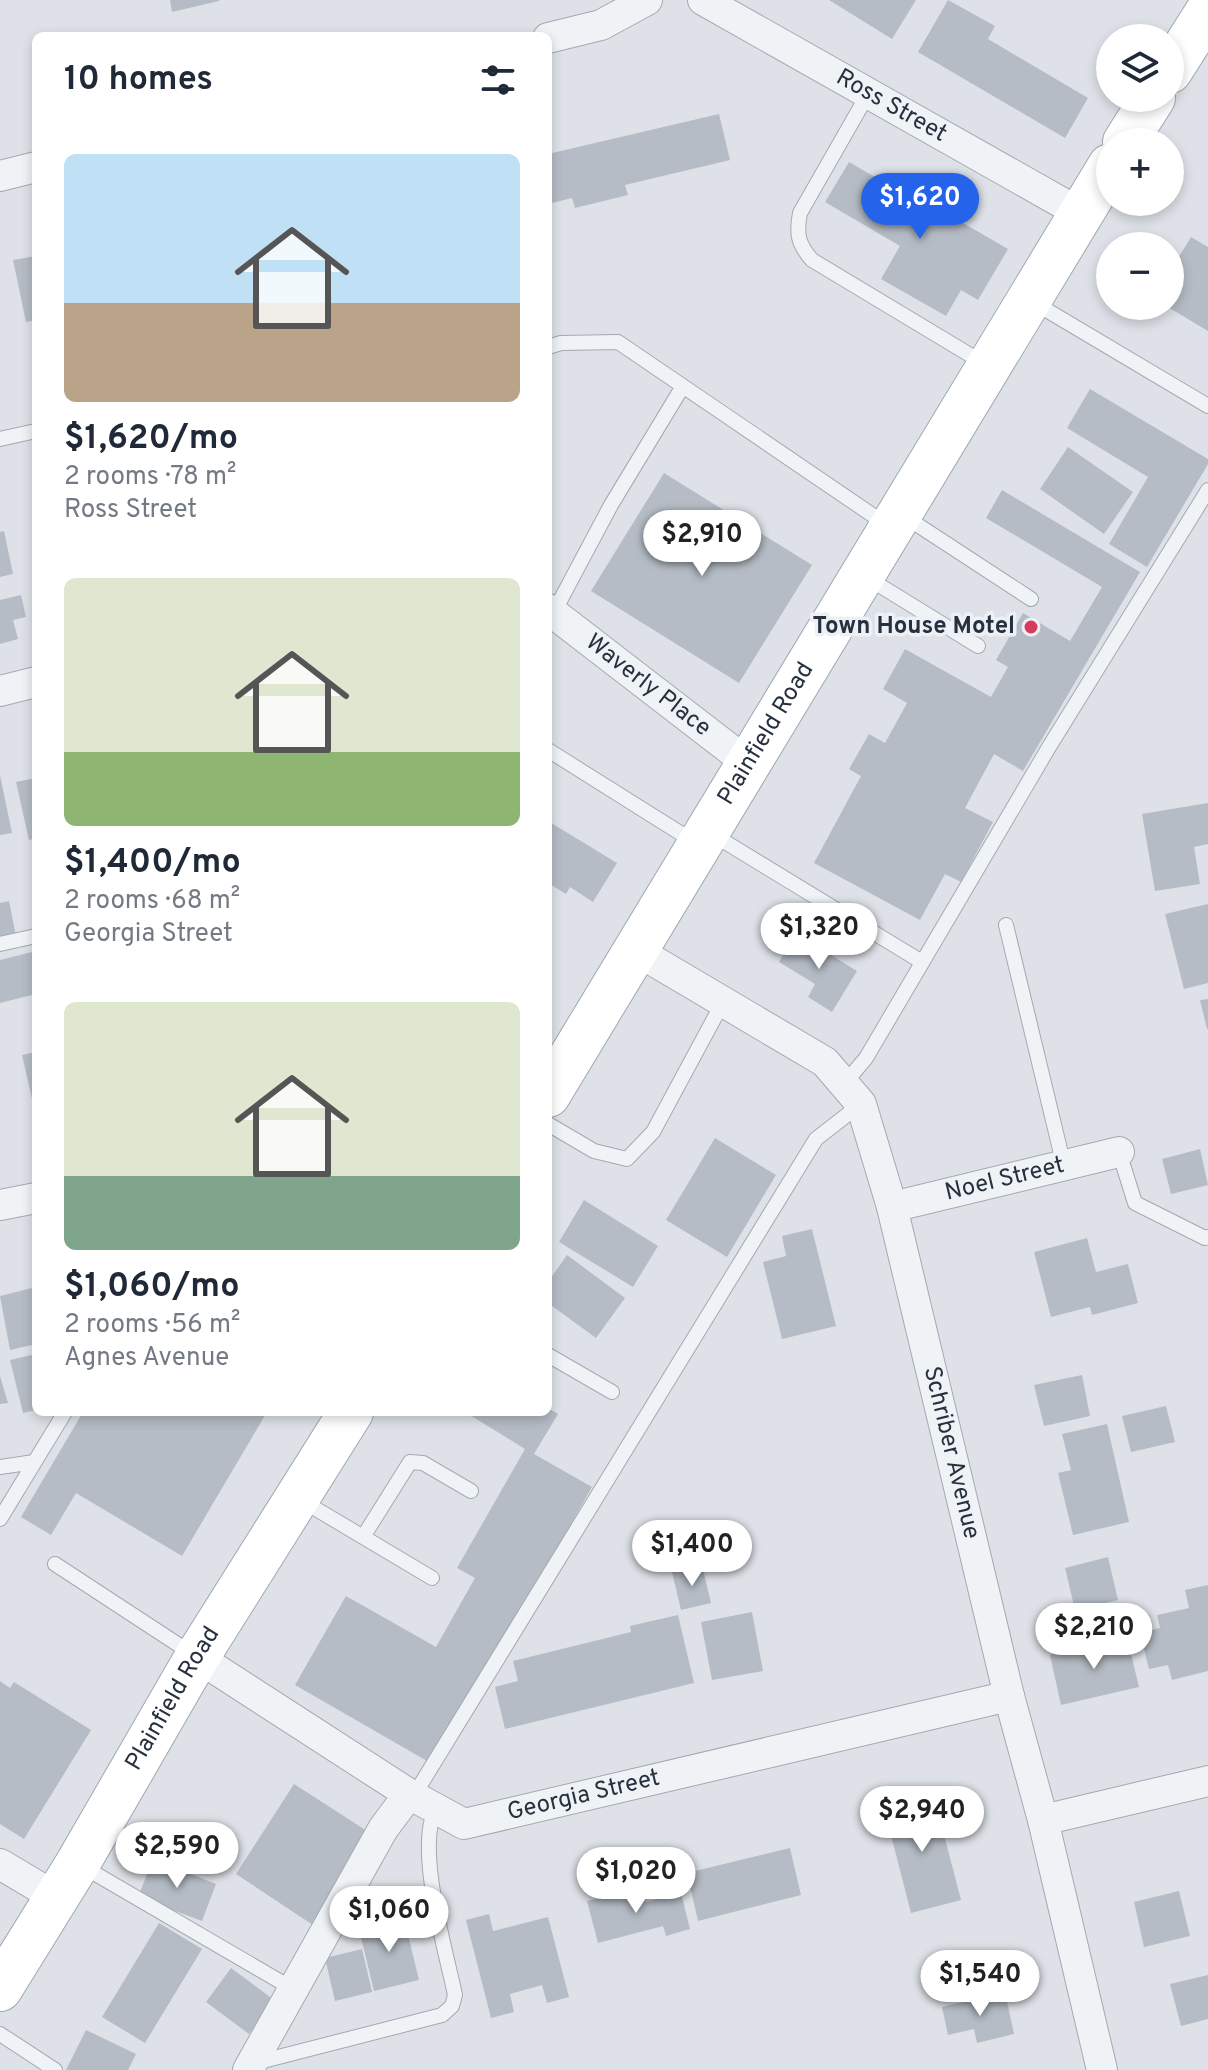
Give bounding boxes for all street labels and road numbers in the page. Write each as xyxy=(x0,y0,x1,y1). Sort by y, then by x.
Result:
street label: Ross Street xyxy=(830,63,952,150)
street label: Waverly Place xyxy=(579,628,717,744)
street label: Plainfield Road xyxy=(712,657,821,811)
street label: Noel Street xyxy=(942,1151,1067,1209)
street label: Schriber Avenue xyxy=(916,1364,986,1542)
street label: Plainfield Road xyxy=(120,1621,227,1776)
street label: Georgia Street xyxy=(504,1763,663,1828)

